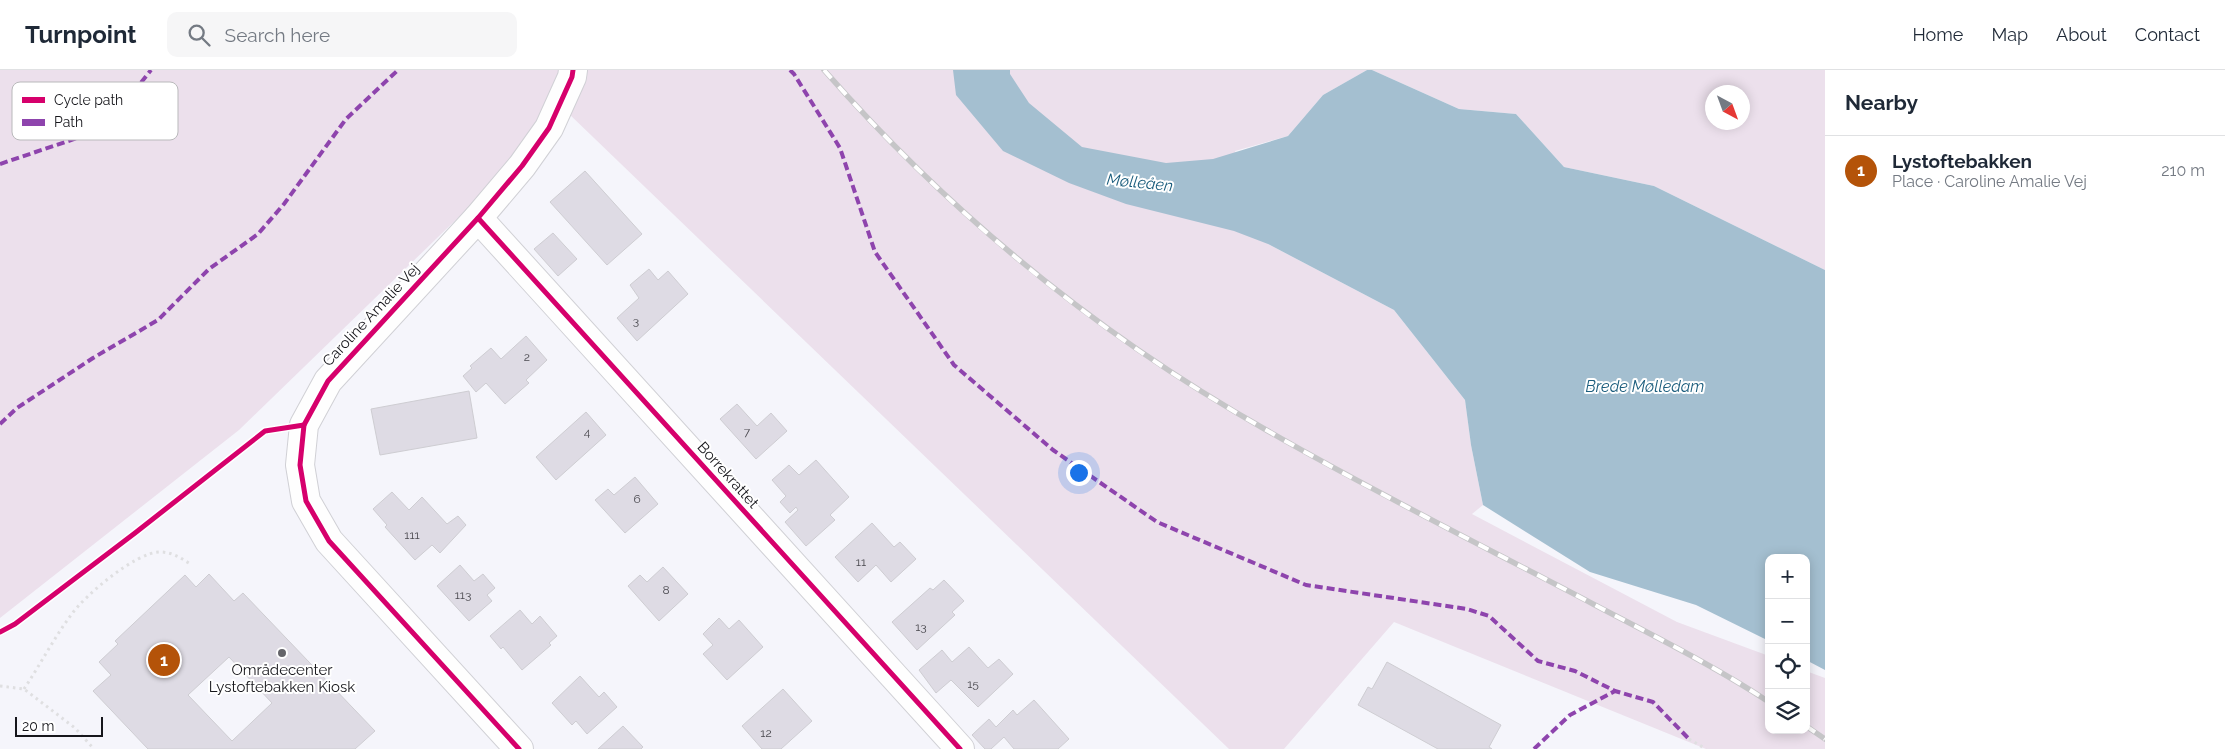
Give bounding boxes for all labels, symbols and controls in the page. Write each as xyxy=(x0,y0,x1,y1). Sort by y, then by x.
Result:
search box xyxy=(167,12,517,57)
text: Turnpoint xyxy=(25,20,137,49)
icon: search xyxy=(185,21,213,49)
text: Search here xyxy=(225,24,330,46)
text: Home xyxy=(1912,24,1963,45)
text: Map xyxy=(1991,24,2028,45)
text: About xyxy=(2056,24,2107,45)
text: Contact xyxy=(2135,24,2200,45)
legend xyxy=(12,82,178,140)
north arrow xyxy=(1705,85,1750,130)
text: Nearby xyxy=(1845,90,1918,115)
text: Cycle path xyxy=(54,92,123,108)
text: Path xyxy=(54,114,83,130)
text: Lystoftebakken xyxy=(1892,150,2032,172)
text: 1 xyxy=(1857,161,1865,180)
text: 210 m xyxy=(2161,161,2205,180)
water label: Mølleåen xyxy=(1106,170,1174,195)
text: Place · Caroline Amalie Vej xyxy=(1892,172,2087,191)
street label: Caroline Amalie Vej xyxy=(319,260,423,370)
house number: 3 xyxy=(633,314,639,328)
house number: 2 xyxy=(524,350,530,364)
water label: Brede Mølledam xyxy=(1586,377,1704,396)
house number: 4 xyxy=(584,425,591,439)
house number: 7 xyxy=(744,425,751,439)
street label: Borrekrattet xyxy=(694,438,762,512)
your location xyxy=(1066,460,1092,486)
house number: 6 xyxy=(633,492,641,506)
house number: 111 xyxy=(404,528,420,542)
map controls xyxy=(1765,554,1810,734)
button: + xyxy=(1765,554,1810,599)
house number: 11 xyxy=(856,555,866,569)
house number: 8 xyxy=(662,583,670,597)
house number: 113 xyxy=(455,588,471,602)
button: − xyxy=(1765,599,1810,644)
house number: 13 xyxy=(915,620,927,634)
pin: 1 xyxy=(148,641,180,679)
button: locate xyxy=(1765,644,1810,689)
marker: Områdecenter Lystoftebakken Kiosk xyxy=(276,647,288,659)
place label: Områdecenter Lystoftebakken Kiosk xyxy=(209,661,355,696)
house number: 15 xyxy=(967,677,979,691)
button: layers xyxy=(1765,689,1810,734)
scale bar xyxy=(15,714,102,737)
text: 20 m xyxy=(22,718,54,734)
house number: 12 xyxy=(760,726,772,740)

